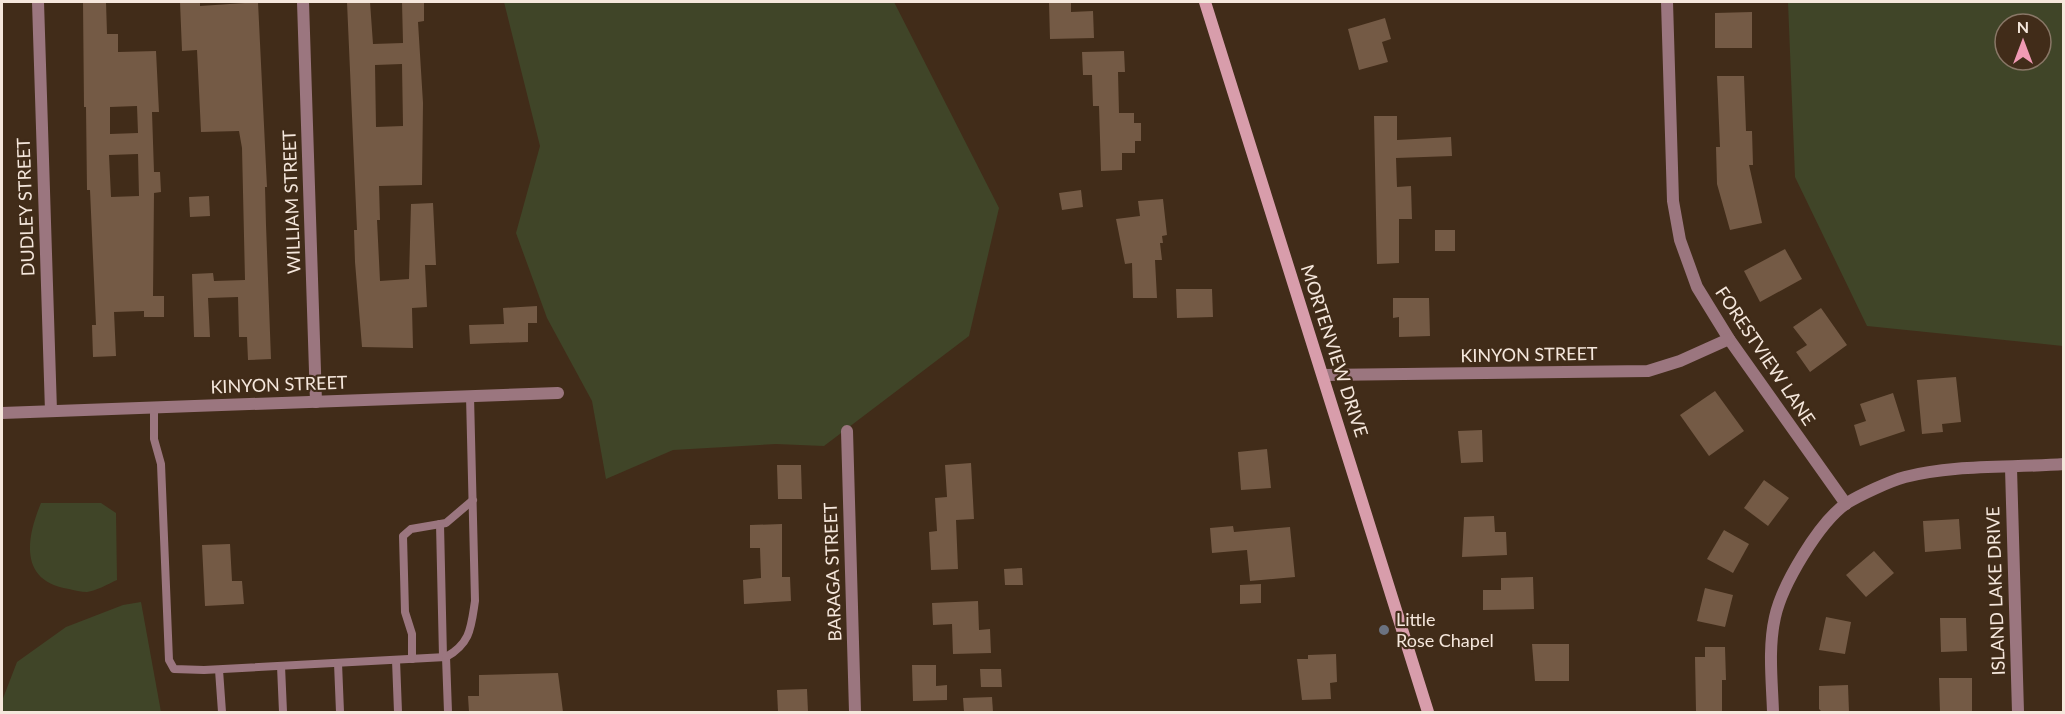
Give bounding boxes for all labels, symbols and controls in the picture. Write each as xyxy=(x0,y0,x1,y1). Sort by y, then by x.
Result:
north arrow xyxy=(1993,12,2053,72)
text: N xyxy=(2017,17,2029,36)
street label: WILLIAM STREET xyxy=(277,129,305,274)
street label: DUDLEY STREET xyxy=(12,137,38,277)
street label: MORTENVIEW DRIVE xyxy=(1297,262,1373,440)
street label: FORESTVIEW LANE xyxy=(1711,282,1820,429)
street label: KINYON STREET xyxy=(1460,342,1598,366)
street label: KINYON STREET xyxy=(210,371,348,397)
street label: BARAGA STREET xyxy=(819,502,845,642)
street label: ISLAND LAKE DRIVE xyxy=(1981,506,2009,676)
place label: Little Rose Chapel xyxy=(1396,608,1494,651)
marker: Little Rose Chapel xyxy=(1377,623,1391,637)

